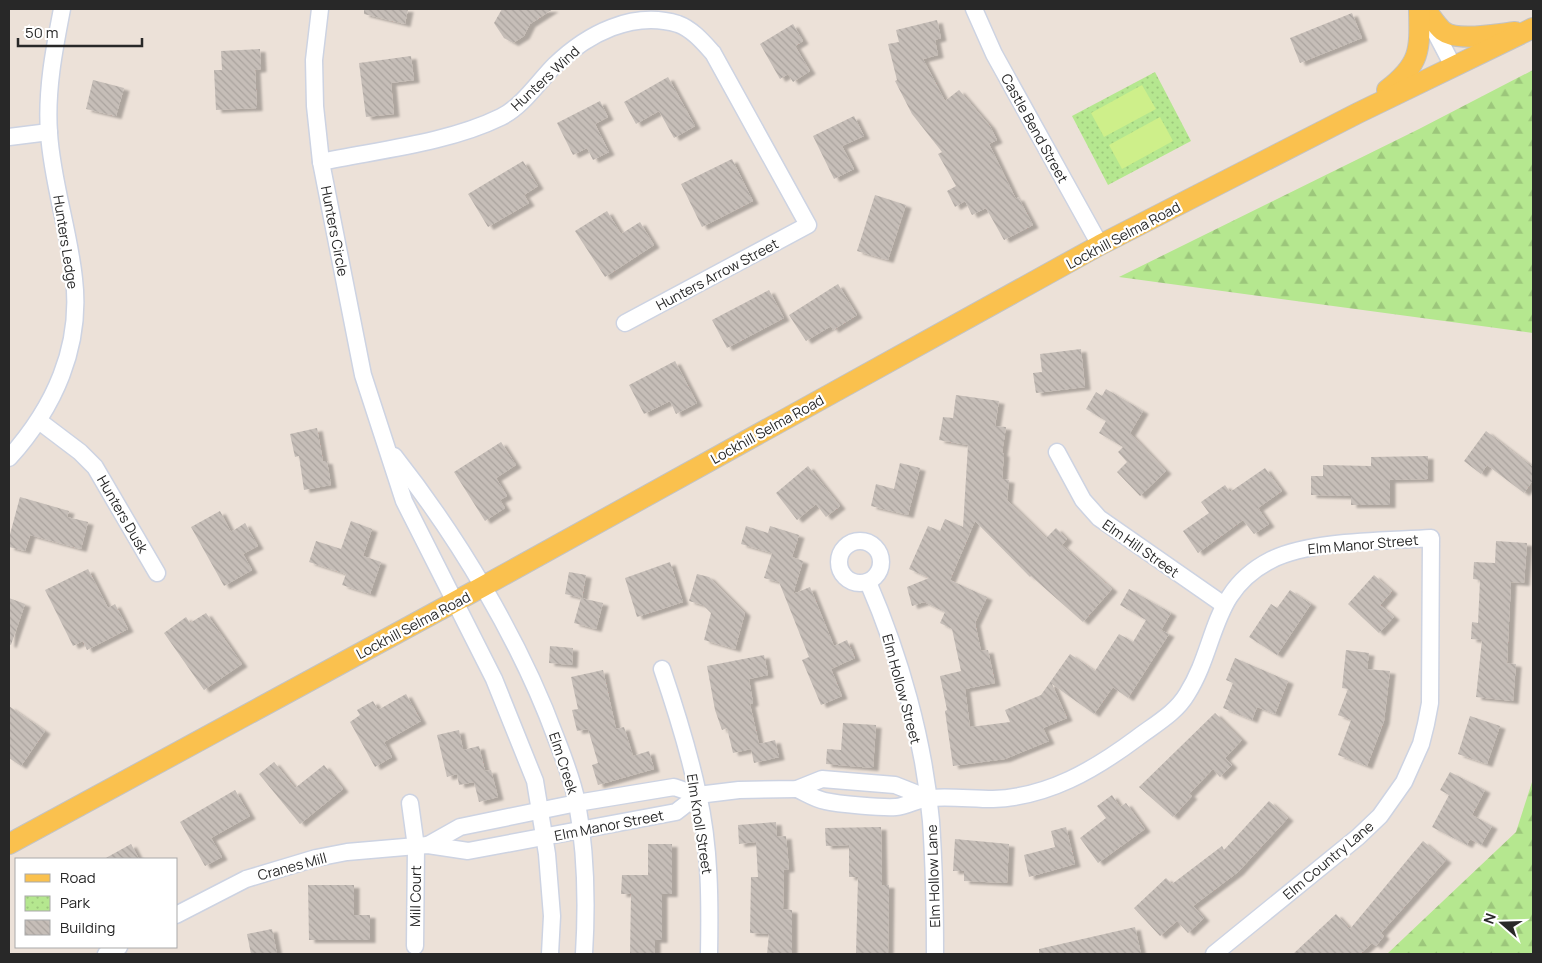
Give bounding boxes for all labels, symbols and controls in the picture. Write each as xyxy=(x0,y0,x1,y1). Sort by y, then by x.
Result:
scale bar xyxy=(18,15,141,47)
text: 50 m xyxy=(25,22,59,43)
street label: Hunters Wind xyxy=(507,41,583,115)
street label: Castle Bend Street xyxy=(997,70,1073,186)
street label: Hunters Circle xyxy=(317,184,353,278)
street label: Hunters Ledge xyxy=(49,194,83,290)
street label: Lockhill Selma Road xyxy=(1063,197,1183,273)
street label: Hunters Arrow Street xyxy=(652,233,782,314)
street label: Lockhill Selma Road xyxy=(707,390,827,468)
street label: Hunters Dusk xyxy=(93,472,153,557)
street label: Elm Hill Street xyxy=(1099,515,1183,582)
street label: Elm Manor Street xyxy=(1307,530,1419,558)
street label: Lockhill Selma Road xyxy=(353,587,473,663)
street label: Elm Hollow Street xyxy=(878,632,926,746)
street label: Elm Creek xyxy=(545,730,583,797)
street label: Elm Knoll Street xyxy=(683,773,717,876)
street label: Elm Manor Street xyxy=(553,805,666,845)
street label: Elm Country Lane xyxy=(1279,816,1377,904)
street label: Elm Hollow Lane xyxy=(922,824,944,928)
street label: Cranes Mill xyxy=(255,848,329,884)
legend xyxy=(15,858,178,948)
street label: Mill Court xyxy=(405,865,425,927)
text: Road xyxy=(60,867,96,888)
text: Park xyxy=(60,892,90,913)
north arrow xyxy=(1477,898,1527,948)
text: N xyxy=(1479,910,1500,926)
text: Building xyxy=(60,917,115,938)

